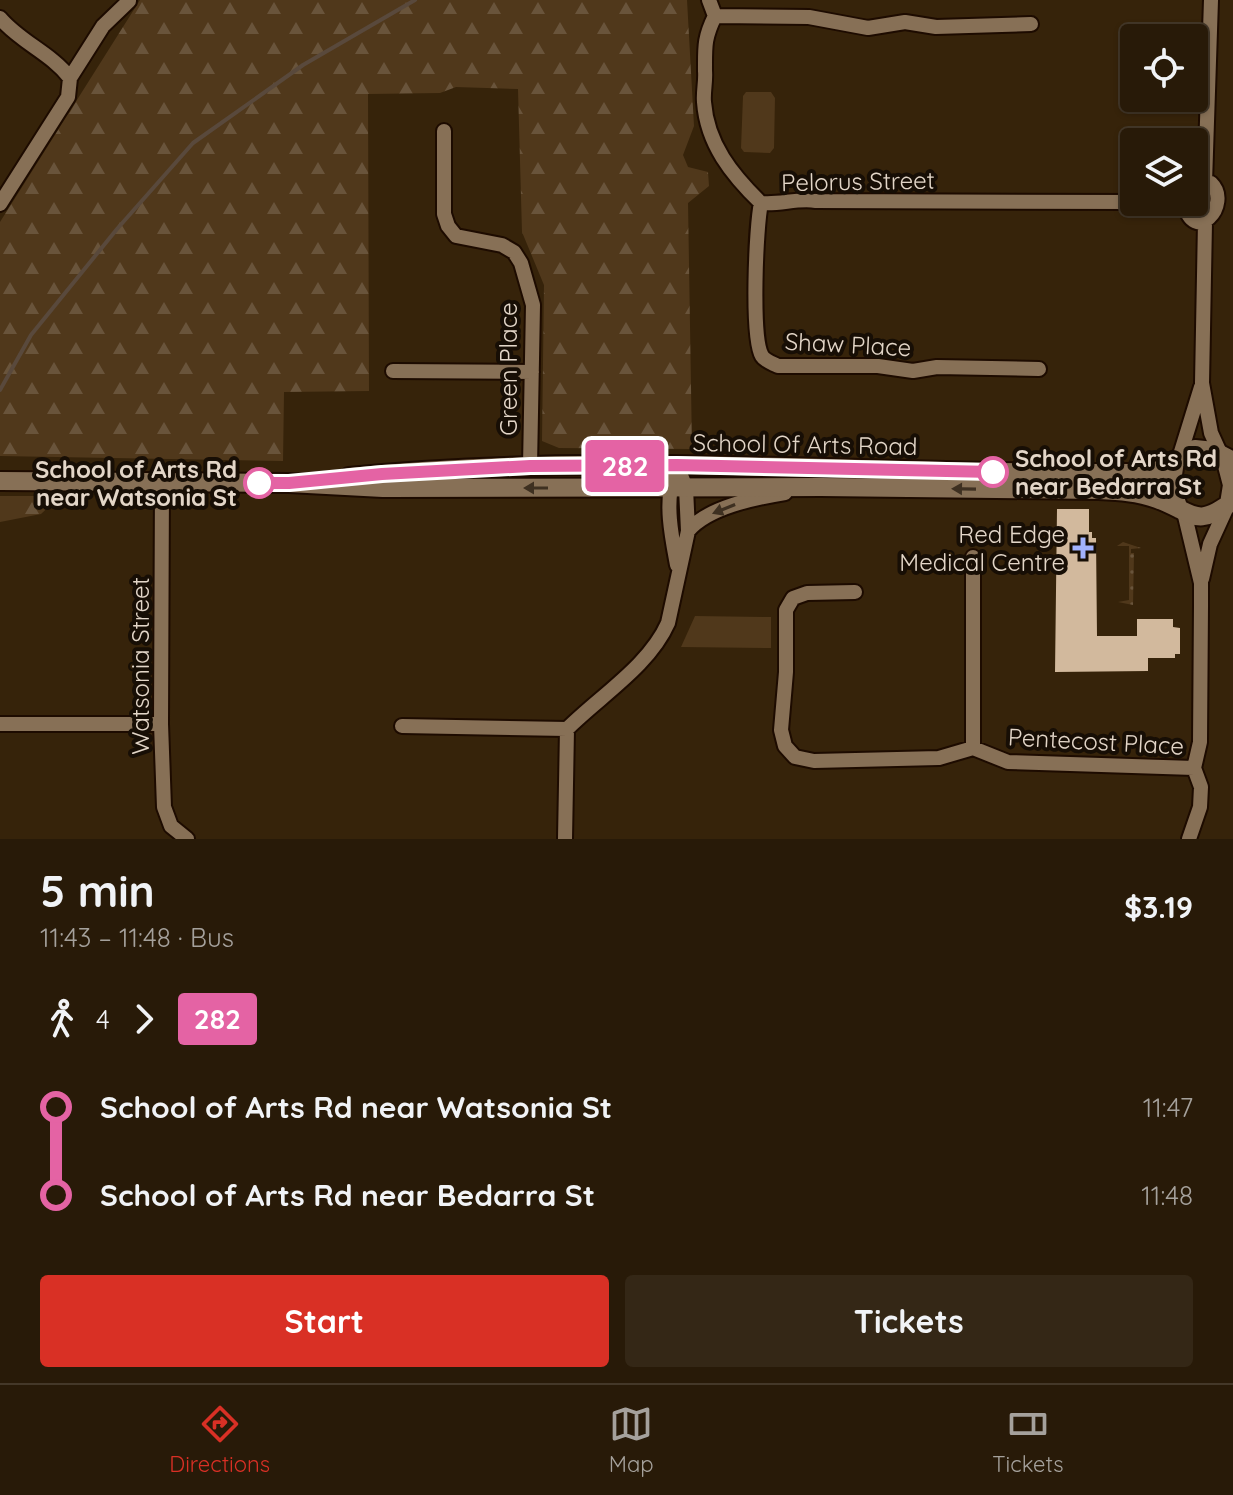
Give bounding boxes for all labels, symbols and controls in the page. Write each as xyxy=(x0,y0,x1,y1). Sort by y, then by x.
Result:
map controls xyxy=(1120,24,1208,216)
button: locate xyxy=(1120,24,1208,112)
button: layers xyxy=(1120,128,1208,216)
street label: Pelorus Street xyxy=(781,165,935,197)
street label: Green Place xyxy=(493,302,523,436)
street label: Shaw Place xyxy=(784,326,912,362)
street label: School Of Arts Road xyxy=(692,427,918,461)
line badge: 282 xyxy=(579,440,671,492)
place label: School of Arts Rd near Bedarra St xyxy=(1015,443,1217,501)
text: 282 xyxy=(601,448,649,483)
place label: School of Arts Rd near Watsonia St xyxy=(35,454,237,512)
marker: School of Arts Rd near Bedarra St xyxy=(978,457,1008,487)
marker: School of Arts Rd near Watsonia St xyxy=(244,468,274,498)
one-way arrow xyxy=(523,482,548,494)
one-way arrow xyxy=(951,482,976,495)
one-way arrow xyxy=(712,503,736,516)
place label: Red Edge Medical Centre xyxy=(899,519,1065,577)
marker: Red Edge Medical Centre xyxy=(1072,537,1094,559)
street label: Watsonia Street xyxy=(125,577,155,755)
street label: Pentecost Place xyxy=(1007,721,1185,761)
text: 5 min xyxy=(40,863,155,918)
text: $3.19 xyxy=(1124,888,1193,926)
text: 11:43 – 11:48 · Bus xyxy=(40,921,234,954)
icon: walk xyxy=(40,997,84,1041)
icon: forward xyxy=(122,997,166,1041)
text: 282 xyxy=(194,1001,241,1036)
text: 4 xyxy=(96,1003,110,1036)
text: School of Arts Rd near Watsonia St xyxy=(100,1088,612,1126)
text: 11:47 xyxy=(1143,1091,1193,1124)
text: School of Arts Rd near Bedarra St xyxy=(100,1176,595,1214)
text: 11:48 xyxy=(1141,1179,1193,1212)
button: Start xyxy=(40,1275,609,1367)
button: Tickets xyxy=(625,1275,1193,1367)
tab: Directions xyxy=(169,1402,270,1478)
tab: Map xyxy=(609,1402,654,1478)
tab: Tickets xyxy=(992,1402,1064,1478)

